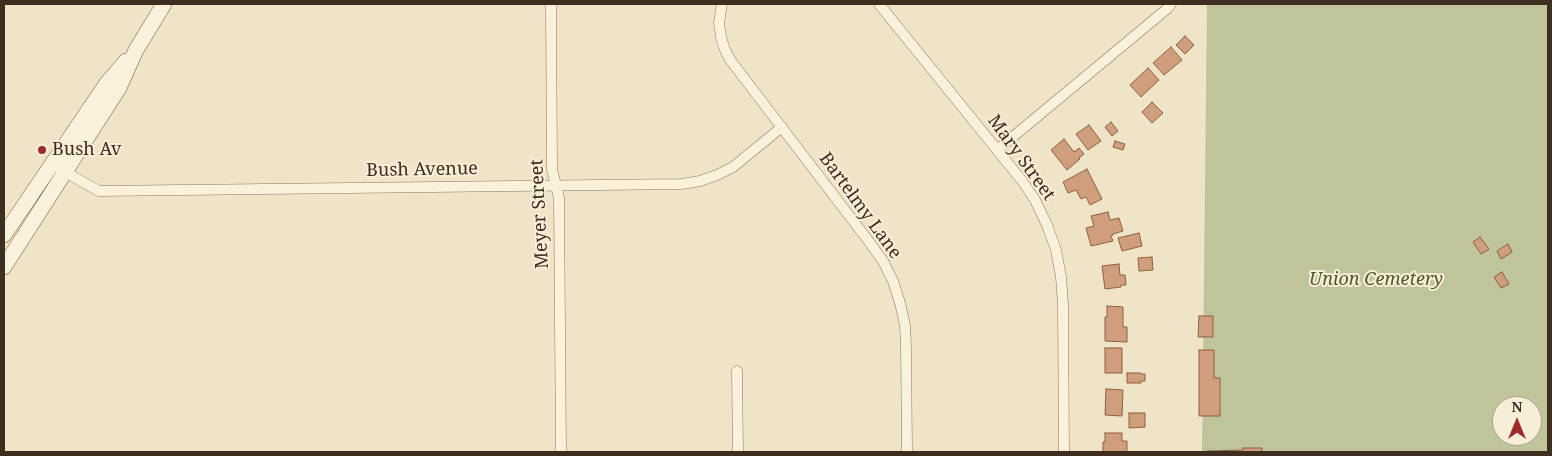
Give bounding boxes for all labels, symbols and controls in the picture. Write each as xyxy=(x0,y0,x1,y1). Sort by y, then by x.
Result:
street label: Mary Street xyxy=(983,111,1059,205)
place label: Bush Av xyxy=(52,139,121,161)
marker: Bush Av xyxy=(36,144,48,156)
street label: Bartelmy Lane xyxy=(814,149,906,263)
street label: Bush Avenue xyxy=(366,158,478,182)
street label: Meyer Street xyxy=(526,159,554,269)
park label: Union Cemetery xyxy=(1309,269,1443,291)
north arrow xyxy=(1492,396,1542,446)
text: N xyxy=(1511,397,1523,416)

